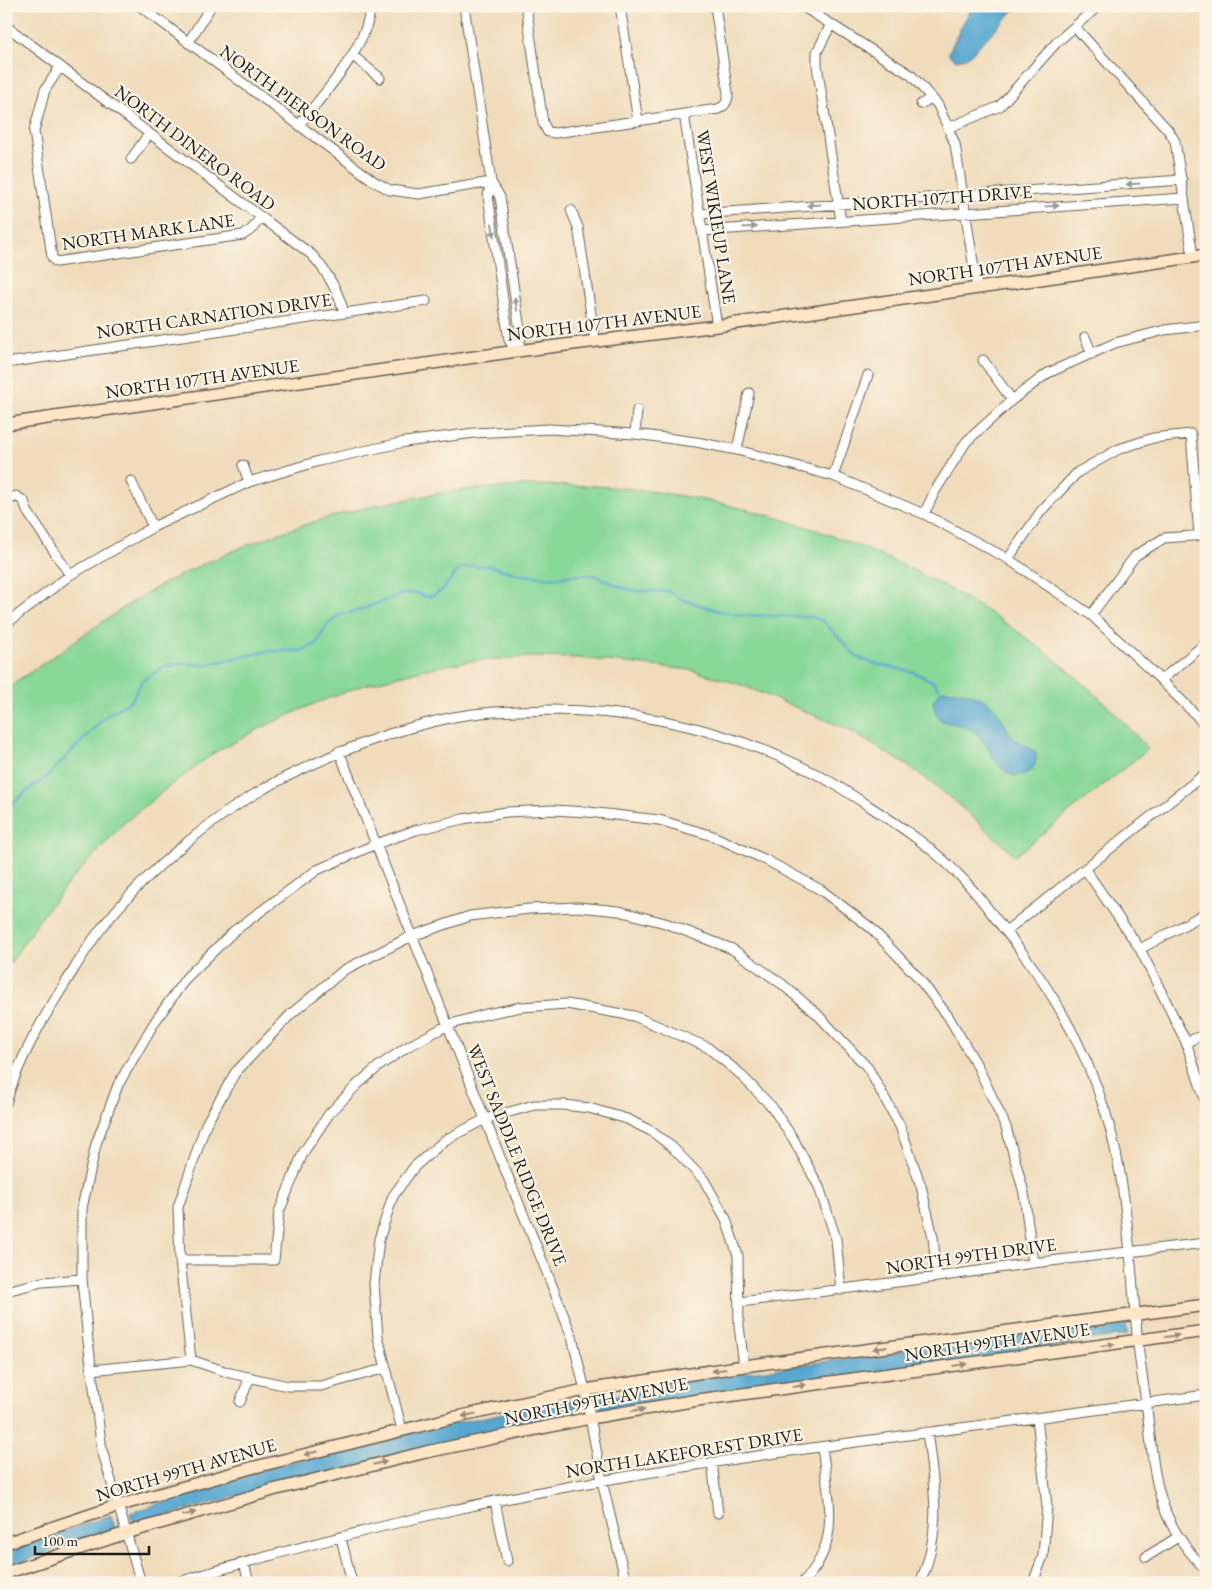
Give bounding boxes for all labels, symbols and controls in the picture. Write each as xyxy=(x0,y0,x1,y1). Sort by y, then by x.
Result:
street label: NORTH PIERSON ROAD xyxy=(215,39,391,176)
street label: NORTH DINERO ROAD xyxy=(110,80,280,216)
street label: WEST WIKIEUP LANE xyxy=(691,128,742,306)
street label: NORTH 107TH DRIVE xyxy=(851,180,1033,215)
one-way arrow xyxy=(1125,180,1141,188)
one-way arrow xyxy=(805,202,821,210)
one-way arrow xyxy=(1044,202,1060,210)
street label: NORTH MARK LANE xyxy=(60,208,236,255)
one-way arrow xyxy=(489,223,497,239)
one-way arrow xyxy=(743,223,759,231)
street label: NORTH 107TH AVENUE xyxy=(907,241,1103,290)
street label: NORTH CARNATION DRIVE xyxy=(95,288,333,343)
one-way arrow xyxy=(512,295,520,311)
street label: NORTH 107TH AVENUE xyxy=(506,299,702,346)
street label: NORTH 107TH AVENUE xyxy=(104,354,300,403)
street label: WEST SADDLE RIDGE DRIVE xyxy=(462,1041,573,1269)
street label: NORTH 99TH DRIVE xyxy=(884,1232,1057,1279)
street label: NORTH 99TH AVENUE xyxy=(903,1317,1091,1366)
one-way arrow xyxy=(1164,1332,1180,1340)
one-way arrow xyxy=(1100,1341,1116,1349)
one-way arrow xyxy=(871,1344,887,1352)
one-way arrow xyxy=(953,1360,969,1368)
one-way arrow xyxy=(710,1366,726,1374)
street label: NORTH 99TH AVENUE xyxy=(502,1371,690,1430)
one-way arrow xyxy=(791,1382,807,1390)
one-way arrow xyxy=(631,1405,647,1413)
one-way arrow xyxy=(460,1411,476,1419)
street label: NORTH LAKEFOREST DRIVE xyxy=(564,1422,804,1483)
street label: NORTH 99TH AVENUE xyxy=(93,1433,279,1506)
one-way arrow xyxy=(304,1449,319,1457)
one-way arrow xyxy=(372,1459,387,1467)
one-way arrow xyxy=(182,1510,197,1518)
scale bar xyxy=(35,1524,149,1556)
text: 100 m xyxy=(42,1531,79,1550)

